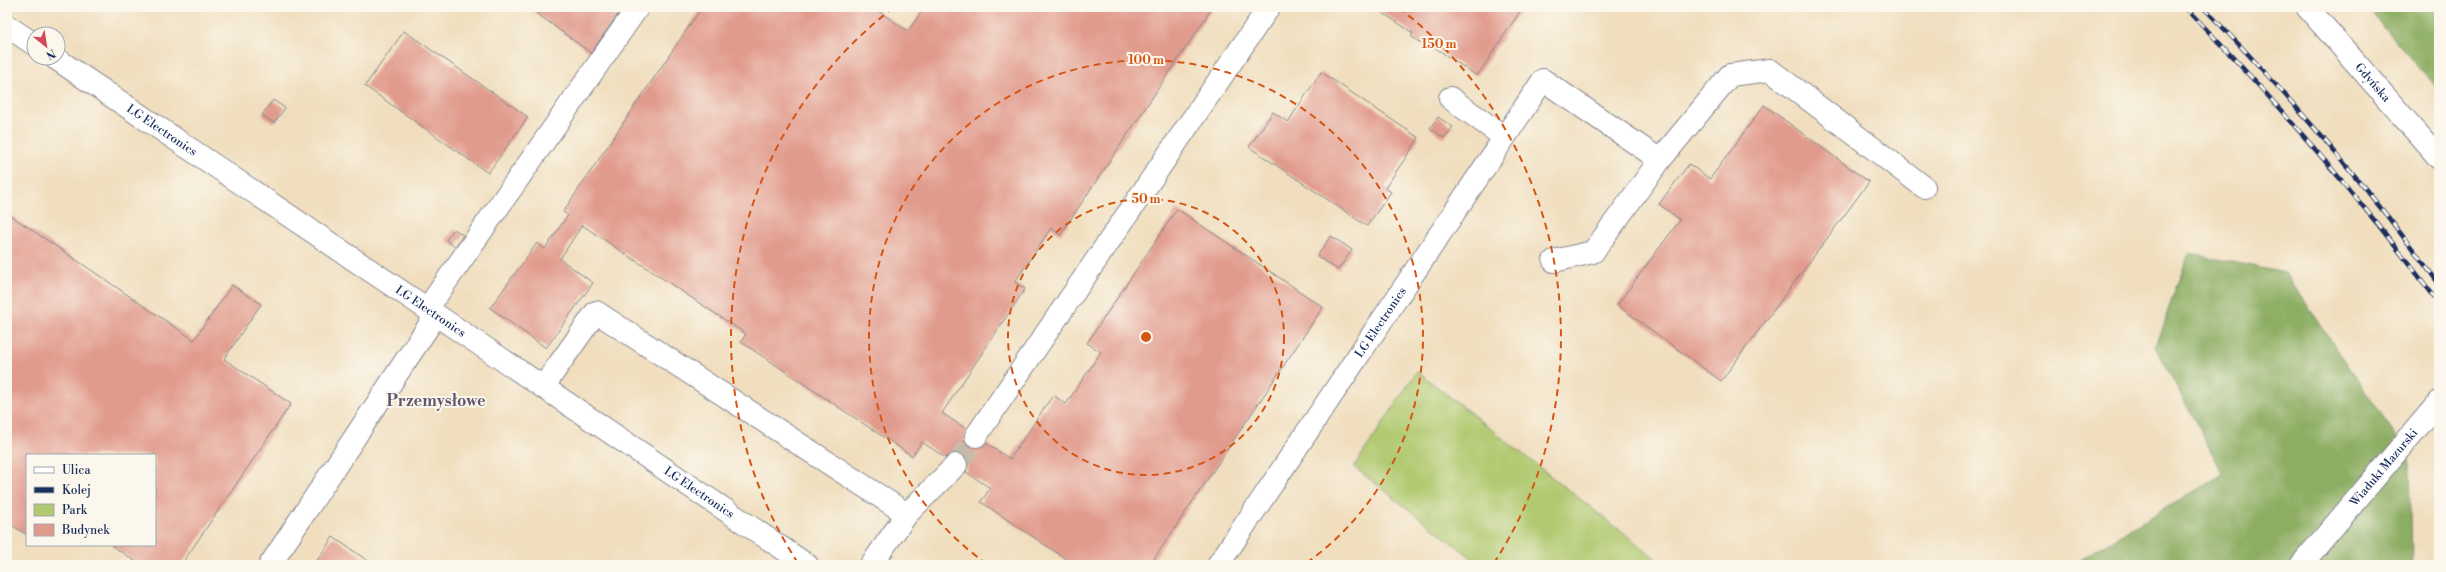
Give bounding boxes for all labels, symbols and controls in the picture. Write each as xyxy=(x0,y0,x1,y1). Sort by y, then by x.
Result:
north arrow xyxy=(26,26,66,66)
text: 150 m xyxy=(1422,37,1456,52)
text: N xyxy=(43,46,58,62)
text: 100 m xyxy=(1128,53,1164,68)
street label: Gdyńska xyxy=(2352,60,2394,106)
street label: LG Electronics xyxy=(124,101,200,159)
text: 50 m xyxy=(1131,192,1161,207)
street label: LG Electronics xyxy=(393,282,469,340)
street label: LG Electronics xyxy=(1352,284,1410,361)
centre of rings xyxy=(1139,330,1153,344)
district label: Przemysłowe xyxy=(386,391,486,411)
street label: Wiadukt Mazurski xyxy=(2346,425,2421,510)
legend xyxy=(26,454,156,546)
text: Ulica xyxy=(62,463,91,478)
street label: LG Electronics xyxy=(661,463,737,521)
text: Kolej xyxy=(62,483,91,498)
text: Park xyxy=(62,503,88,518)
text: Budynek xyxy=(61,523,110,538)

